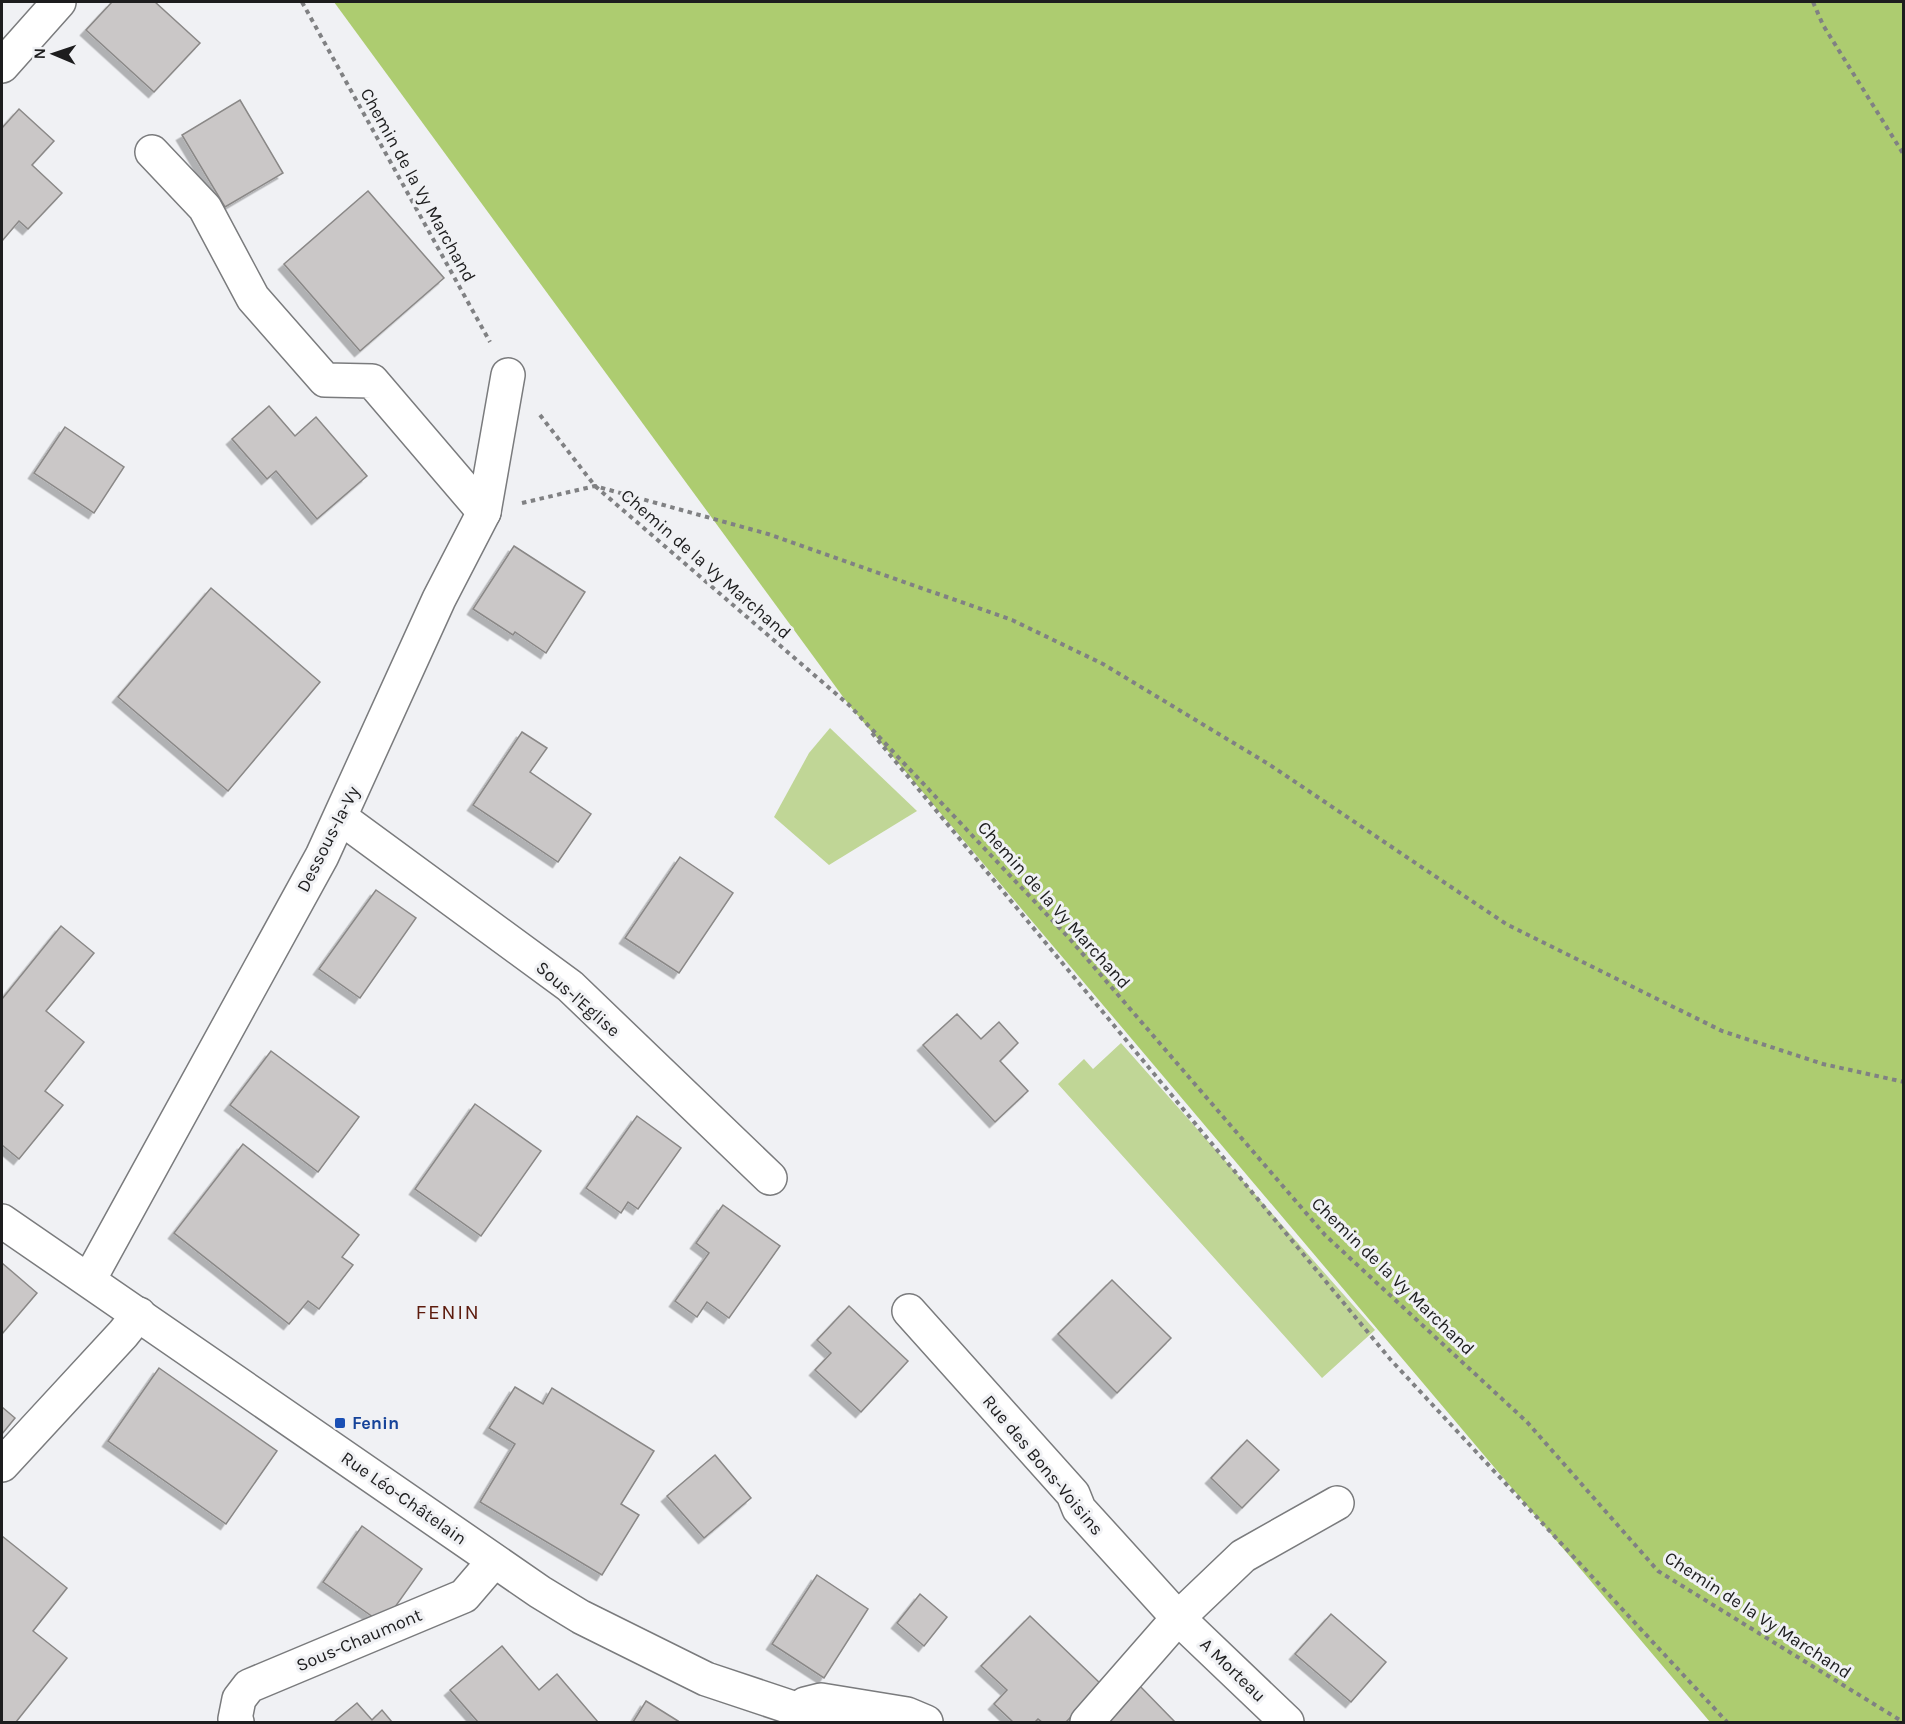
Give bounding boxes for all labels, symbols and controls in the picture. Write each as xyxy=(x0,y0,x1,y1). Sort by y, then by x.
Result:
north arrow xyxy=(24,24,84,84)
text: N xyxy=(30,47,49,60)
street label: Chemin de la Vy Marchand xyxy=(356,84,480,286)
street label: Chemin de la Vy Marchand xyxy=(617,484,795,644)
street label: Dessous-la-Vy xyxy=(292,782,364,896)
street label: Chemin de la Vy Marchand xyxy=(973,817,1135,993)
street label: Sous-l'Eglise xyxy=(531,957,625,1041)
street label: Chemin de la Vy Marchand xyxy=(1307,1192,1479,1360)
district label: FENIN xyxy=(416,1300,480,1324)
street label: Rue des Bons-Voisins xyxy=(978,1390,1108,1540)
place label: Fenin xyxy=(352,1412,399,1434)
marker: Fenin xyxy=(333,1416,347,1430)
street label: Rue Léo-Châtelain xyxy=(337,1446,471,1550)
street label: Chemin de la Vy Marchand xyxy=(1661,1546,1855,1684)
street label: Sous-Chaumont xyxy=(293,1604,425,1676)
street label: A Morteau xyxy=(1195,1633,1271,1707)

